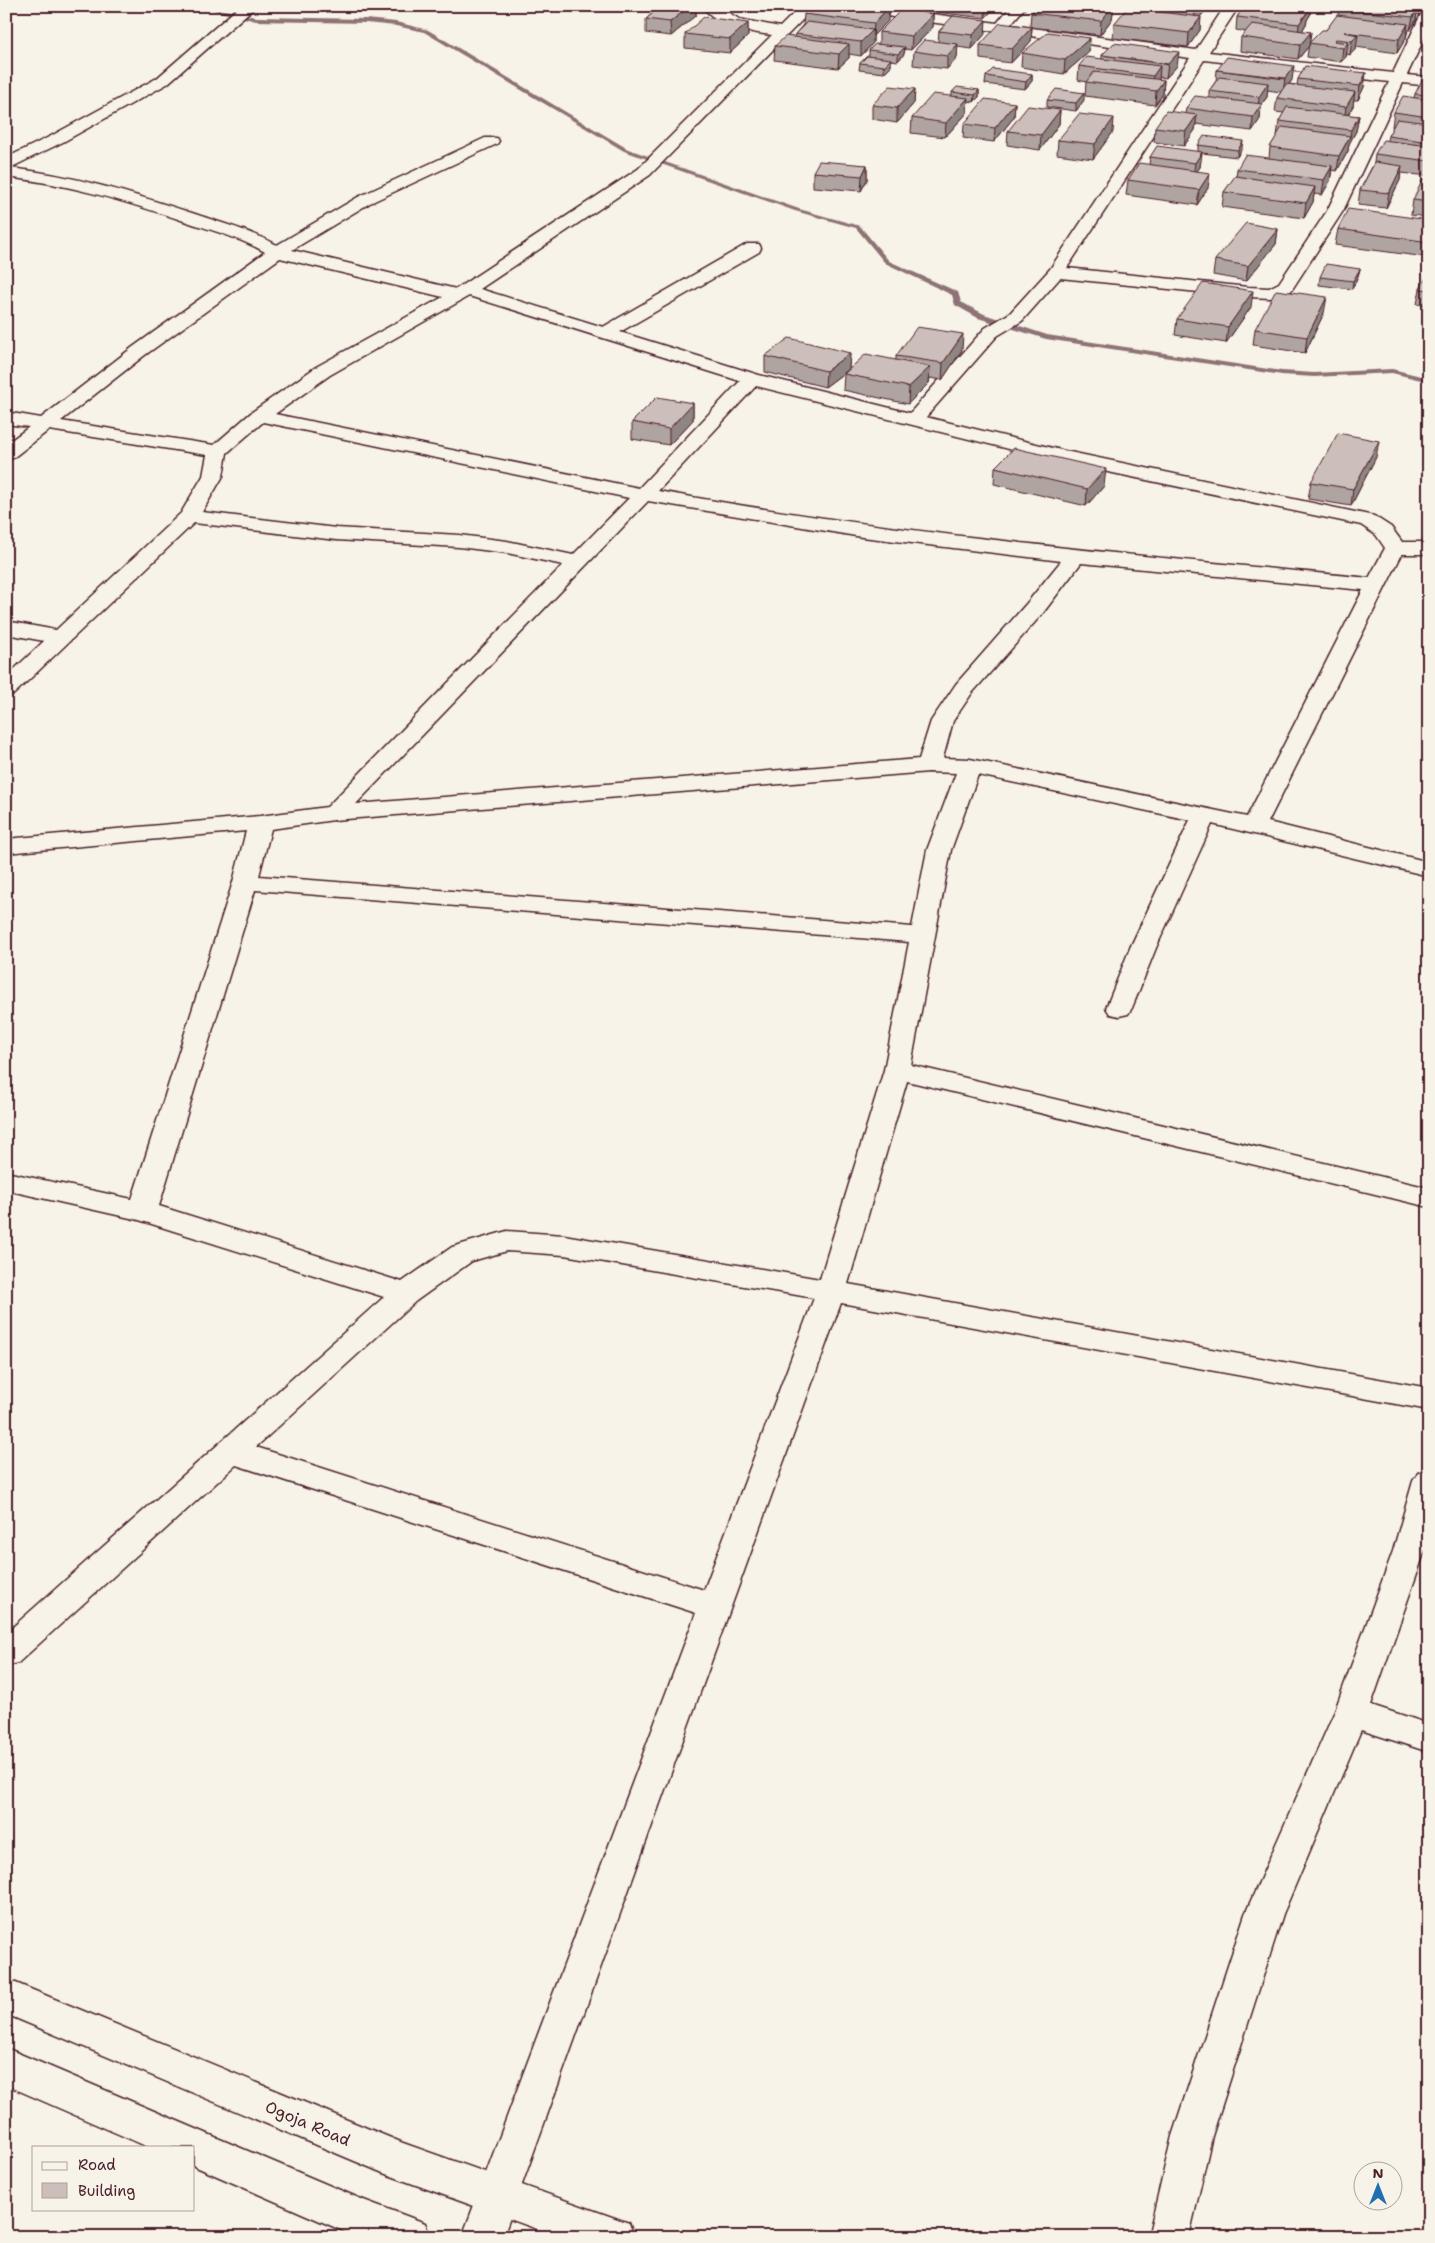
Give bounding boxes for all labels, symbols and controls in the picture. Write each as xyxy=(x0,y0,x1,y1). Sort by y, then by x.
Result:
street label: Ogoja Road xyxy=(262,2096,354,2151)
legend xyxy=(32,2146,195,2210)
text: Road xyxy=(78,2155,116,2175)
north arrow xyxy=(1352,2160,1402,2210)
text: N xyxy=(1372,2164,1384,2182)
text: Building xyxy=(78,2181,135,2201)

